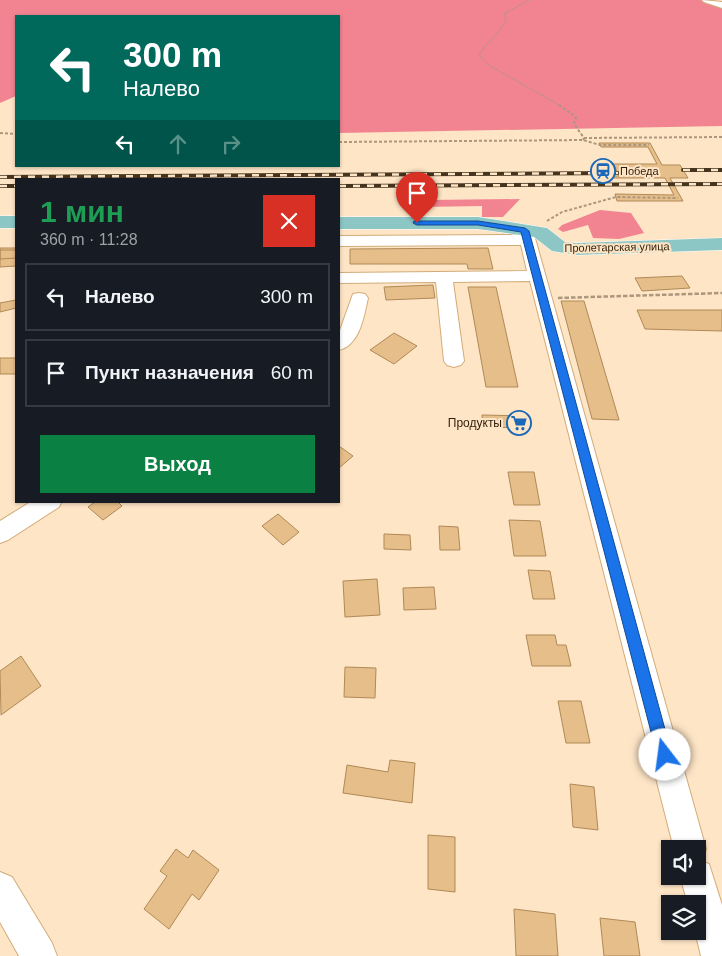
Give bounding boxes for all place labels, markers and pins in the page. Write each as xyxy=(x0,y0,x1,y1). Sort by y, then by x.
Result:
station icon: Победа xyxy=(590,158,616,184)
place label: Победа xyxy=(620,165,659,177)
pin xyxy=(396,172,438,223)
supermarket icon: Продукты xyxy=(506,410,532,436)
place label: Продукты xyxy=(448,416,502,430)

